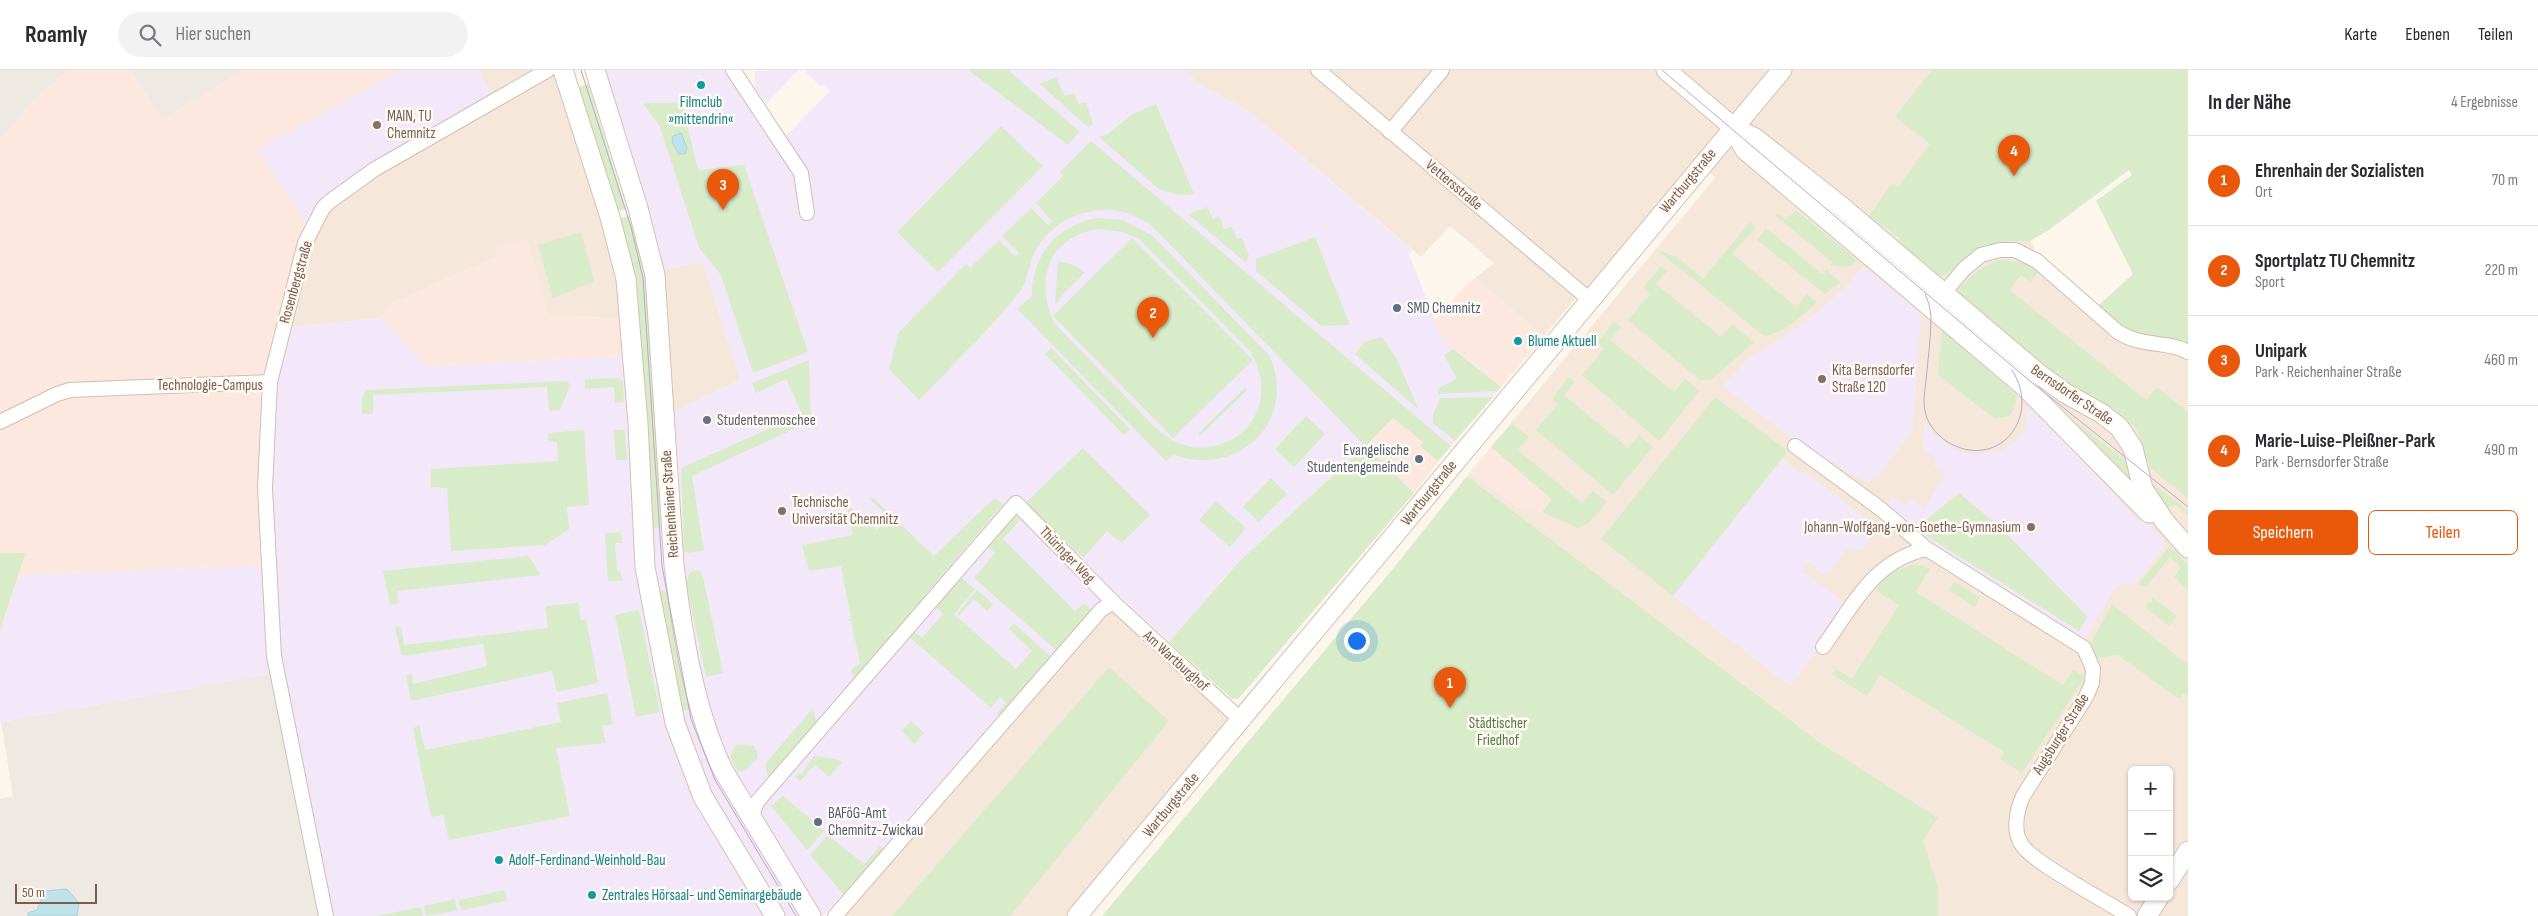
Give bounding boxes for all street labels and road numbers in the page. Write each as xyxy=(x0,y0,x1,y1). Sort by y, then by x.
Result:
street label: Wartburgstraße xyxy=(1655,145,1721,217)
street label: Vettersstraße xyxy=(1422,156,1486,214)
street label: Rosenbergstraße xyxy=(275,238,317,326)
street label: Bernsdorfer Straße xyxy=(2027,360,2117,430)
street label: Technologie-Campus xyxy=(157,376,263,395)
street label: Reichenhainer Straße xyxy=(657,450,683,558)
street label: Wartburgstraße xyxy=(1397,456,1461,530)
street label: Thüringer Weg xyxy=(1035,522,1099,588)
street label: Am Wartburghof xyxy=(1138,626,1213,696)
street label: Augsburger Straße xyxy=(2028,690,2094,779)
street label: Wartburgstraße xyxy=(1138,769,1204,841)

